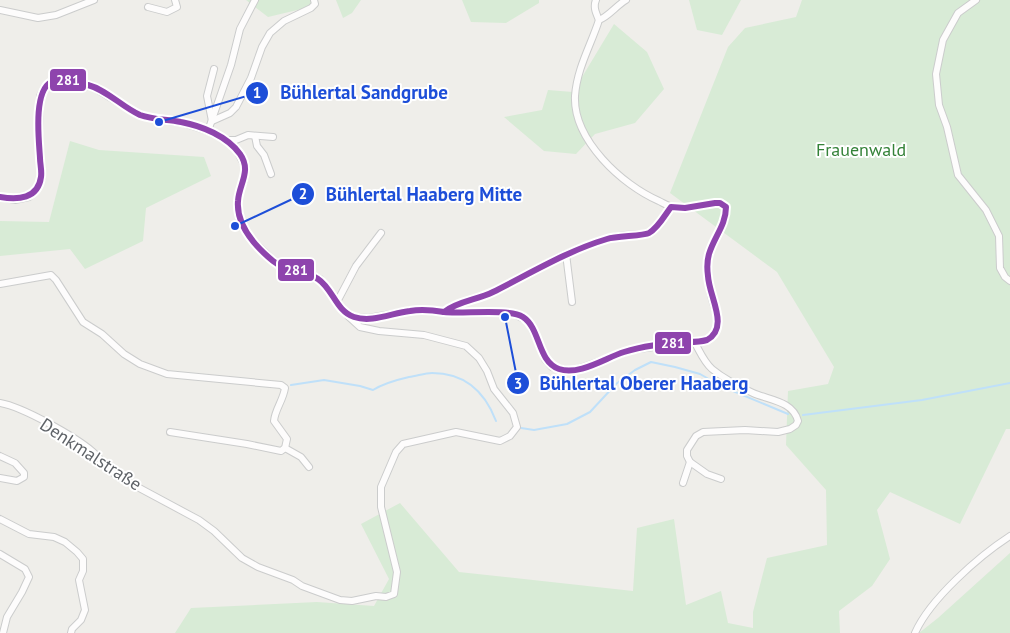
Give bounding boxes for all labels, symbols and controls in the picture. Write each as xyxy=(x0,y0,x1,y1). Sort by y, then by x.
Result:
line badge: 281 xyxy=(49,68,87,92)
text: 281 xyxy=(56,71,80,89)
callout: Bühlertal Sandgrube xyxy=(245,76,458,110)
text: Bühlertal Sandgrube xyxy=(280,80,448,104)
text: 1 xyxy=(253,83,261,102)
park label: Frauenwald xyxy=(816,138,906,161)
callout: Bühlertal Haaberg Mitte xyxy=(291,177,532,211)
text: Bühlertal Haaberg Mitte xyxy=(326,182,522,206)
text: 2 xyxy=(299,184,307,203)
line badge: 281 xyxy=(277,258,315,282)
text: 281 xyxy=(284,261,308,279)
line badge: 281 xyxy=(654,331,692,355)
text: 281 xyxy=(661,334,685,352)
callout: Bühlertal Oberer Haaberg xyxy=(505,366,759,400)
text: Bühlertal Oberer Haaberg xyxy=(540,371,748,395)
text: 3 xyxy=(514,374,522,393)
street label: Denkmalstraße xyxy=(36,413,146,495)

